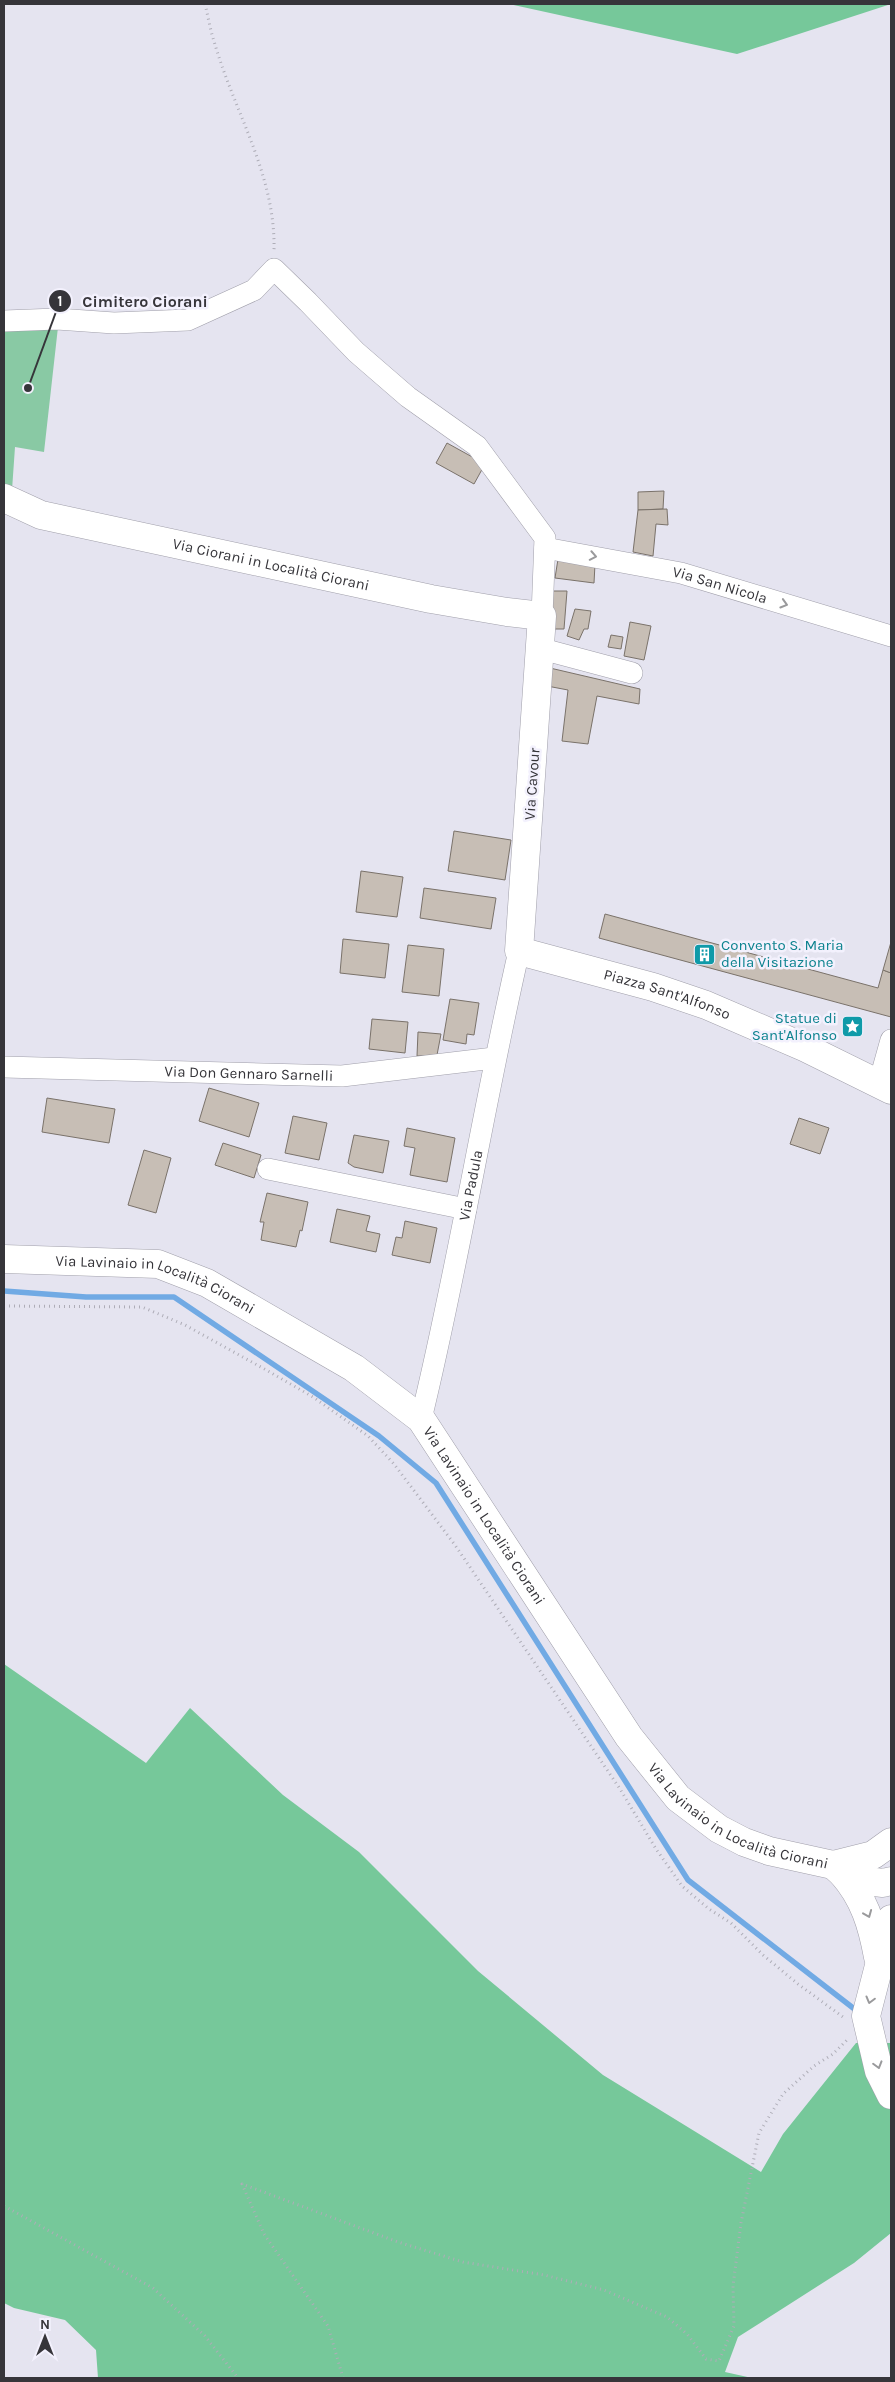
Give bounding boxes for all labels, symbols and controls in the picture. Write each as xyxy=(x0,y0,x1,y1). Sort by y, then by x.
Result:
callout: Cimitero Ciorani xyxy=(47,286,218,317)
text: 1 xyxy=(57,292,63,310)
text: Cimitero Ciorani xyxy=(82,292,208,311)
street label: Via Ciorani in Località Ciorani xyxy=(171,535,371,595)
one-way arrow xyxy=(589,551,597,561)
street label: Via San Nicola xyxy=(671,563,769,607)
one-way arrow xyxy=(780,599,788,609)
street label: Via Cavour xyxy=(520,747,544,821)
place label: Convento S. Maria della Visitazione xyxy=(721,936,844,971)
building icon: Convento S. Maria della Visitazione xyxy=(693,942,717,966)
street label: Piazza Sant'Alfonso xyxy=(602,965,733,1023)
place label: Statue di Sant'Alfonso xyxy=(752,1009,837,1044)
place icon: Statue di Sant'Alfonso xyxy=(841,1015,865,1039)
street label: Via Don Gennaro Sarnelli xyxy=(164,1062,334,1085)
street label: Via Padula xyxy=(455,1148,486,1222)
street label: Via Lavinaio in Località Ciorani xyxy=(55,1252,258,1318)
street label: Via Lavinaio in Località Ciorani xyxy=(419,1423,549,1608)
street label: Via Lavinaio in Località Ciorani xyxy=(644,1759,830,1873)
one-way arrow xyxy=(862,1909,872,1917)
one-way arrow xyxy=(865,1995,876,2004)
one-way arrow xyxy=(872,2060,882,2069)
north arrow xyxy=(20,2312,70,2362)
text: N xyxy=(40,2316,50,2333)

